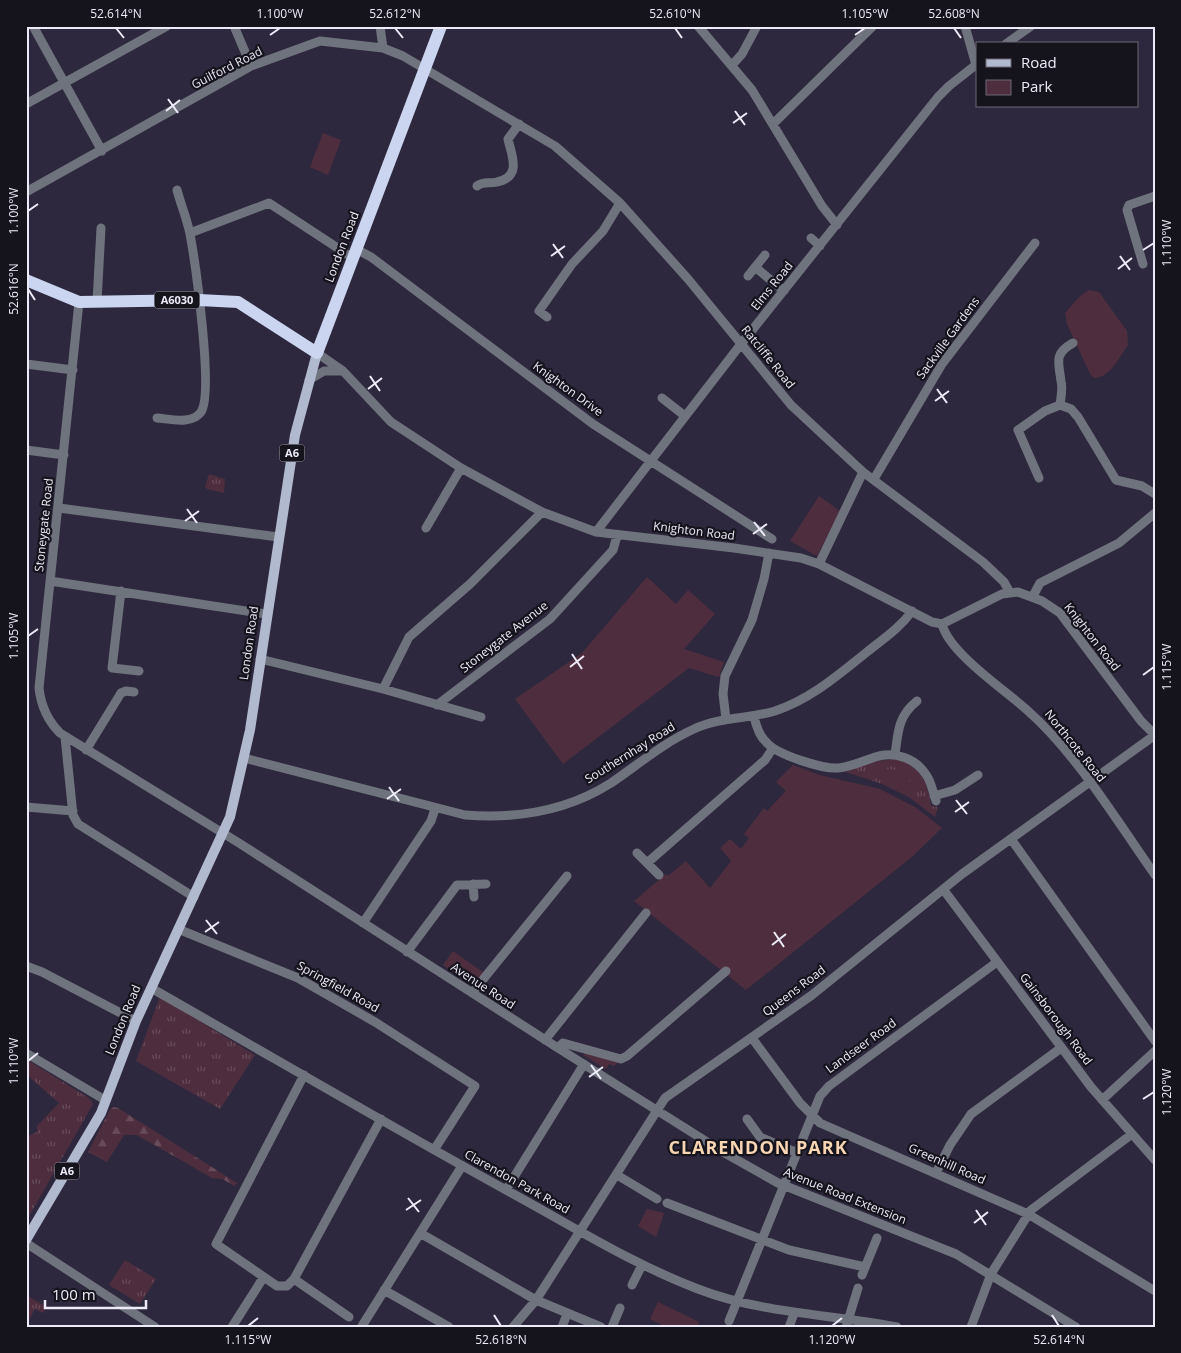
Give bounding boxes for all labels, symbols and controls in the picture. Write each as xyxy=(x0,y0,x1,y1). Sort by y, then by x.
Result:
text: 52.614°N xyxy=(90,5,142,22)
text: 1.100°W xyxy=(257,5,303,22)
text: 52.612°N xyxy=(369,5,421,22)
text: 52.610°N xyxy=(649,5,701,22)
text: 1.105°W xyxy=(842,5,888,22)
text: 52.608°N xyxy=(928,5,980,22)
street label: Guilford Road xyxy=(188,42,265,93)
legend xyxy=(976,42,1138,108)
text: Road xyxy=(1021,52,1057,72)
text: Park xyxy=(1021,76,1052,96)
text: 1.100°W xyxy=(5,188,22,234)
street label: London Road xyxy=(320,209,363,285)
text: 1.110°W xyxy=(1158,220,1175,266)
street label: Elms Road xyxy=(747,258,797,314)
text: 52.616°N xyxy=(5,263,22,315)
road number: A6030 xyxy=(154,292,200,308)
street label: Sackville Gardens xyxy=(912,293,983,382)
street label: Ratcliffe Road xyxy=(738,322,799,392)
street label: Knighton Drive xyxy=(530,357,607,420)
road number: A6 xyxy=(280,444,304,462)
street label: Stoneygate Road xyxy=(30,477,57,573)
street label: Knighton Road xyxy=(652,517,736,544)
street label: Stoneygate Avenue xyxy=(456,597,551,676)
street label: Knighton Road xyxy=(1060,599,1124,674)
street label: London Road xyxy=(235,605,262,681)
text: 1.105°W xyxy=(5,613,22,659)
text: 1.115°W xyxy=(1158,644,1175,690)
street label: Northcote Road xyxy=(1041,706,1110,785)
street label: Southernhay Road xyxy=(581,718,678,787)
street label: Springfield Road xyxy=(294,957,382,1016)
street label: Avenue Road xyxy=(448,958,519,1013)
street label: Queens Road xyxy=(759,961,829,1020)
street label: Gainsborough Road xyxy=(1016,969,1097,1068)
street label: London Road xyxy=(101,982,144,1058)
street label: Landseer Road xyxy=(822,1014,899,1077)
text: 1.110°W xyxy=(5,1038,22,1084)
text: 1.120°W xyxy=(1158,1069,1175,1115)
district label: CLARENDON PARK xyxy=(668,1135,848,1159)
street label: Greenhill Road xyxy=(906,1139,988,1188)
street label: Clarendon Park Road xyxy=(461,1145,573,1218)
road number: A6 xyxy=(54,1162,80,1180)
street label: Avenue Road Extension xyxy=(781,1163,909,1228)
scale bar xyxy=(45,1278,146,1310)
text: 100 m xyxy=(52,1284,96,1304)
text: 1.115°W xyxy=(225,1331,271,1348)
text: 52.618°N xyxy=(475,1331,527,1348)
text: 1.120°W xyxy=(809,1331,855,1348)
text: 52.614°N xyxy=(1033,1331,1085,1348)

